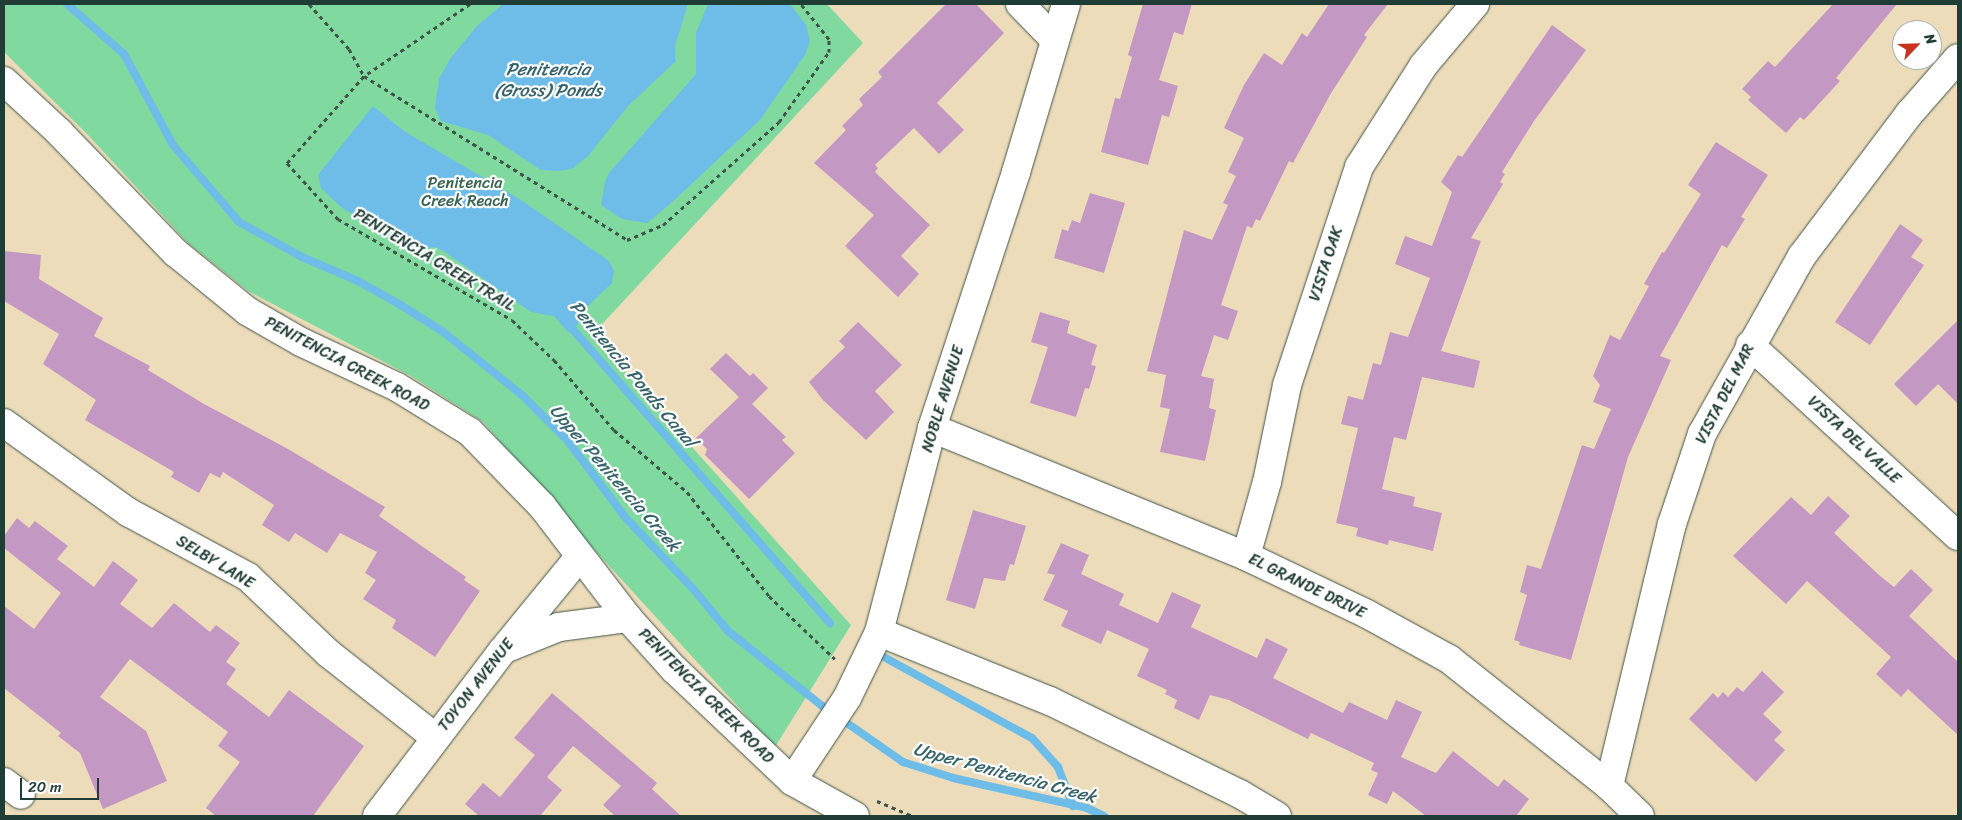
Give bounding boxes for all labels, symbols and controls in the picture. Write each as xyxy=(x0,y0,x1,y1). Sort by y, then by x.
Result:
north arrow xyxy=(1892,20,1942,70)
text: N xyxy=(1917,30,1944,49)
water label: Penitencia (Gross) Ponds xyxy=(494,59,602,102)
park label: Penitencia Creek Reach xyxy=(421,173,509,211)
street label: PENITENCIA CREEK TRAIL xyxy=(350,204,518,316)
street label: VISTA OAK xyxy=(1305,224,1347,304)
water label: Penitencia Ponds Canal xyxy=(565,296,701,452)
street label: PENITENCIA CREEK ROAD xyxy=(261,312,433,416)
street label: VISTA DEL MAR xyxy=(1692,341,1758,447)
street label: NOBLE AVENUE xyxy=(918,343,968,455)
street label: VISTA DEL VALLE xyxy=(1804,393,1904,487)
water label: Upper Penitencia Creek xyxy=(545,400,685,556)
street label: SELBY LANE xyxy=(172,531,258,593)
street label: EL GRANDE DRIVE xyxy=(1245,549,1369,623)
street label: PENITENCIA CREEK ROAD xyxy=(634,624,778,768)
street label: TOYON AVENUE xyxy=(434,635,518,735)
water label: Upper Penitencia Creek xyxy=(912,738,1098,808)
scale bar xyxy=(22,768,101,800)
text: 20 m xyxy=(28,774,62,800)

